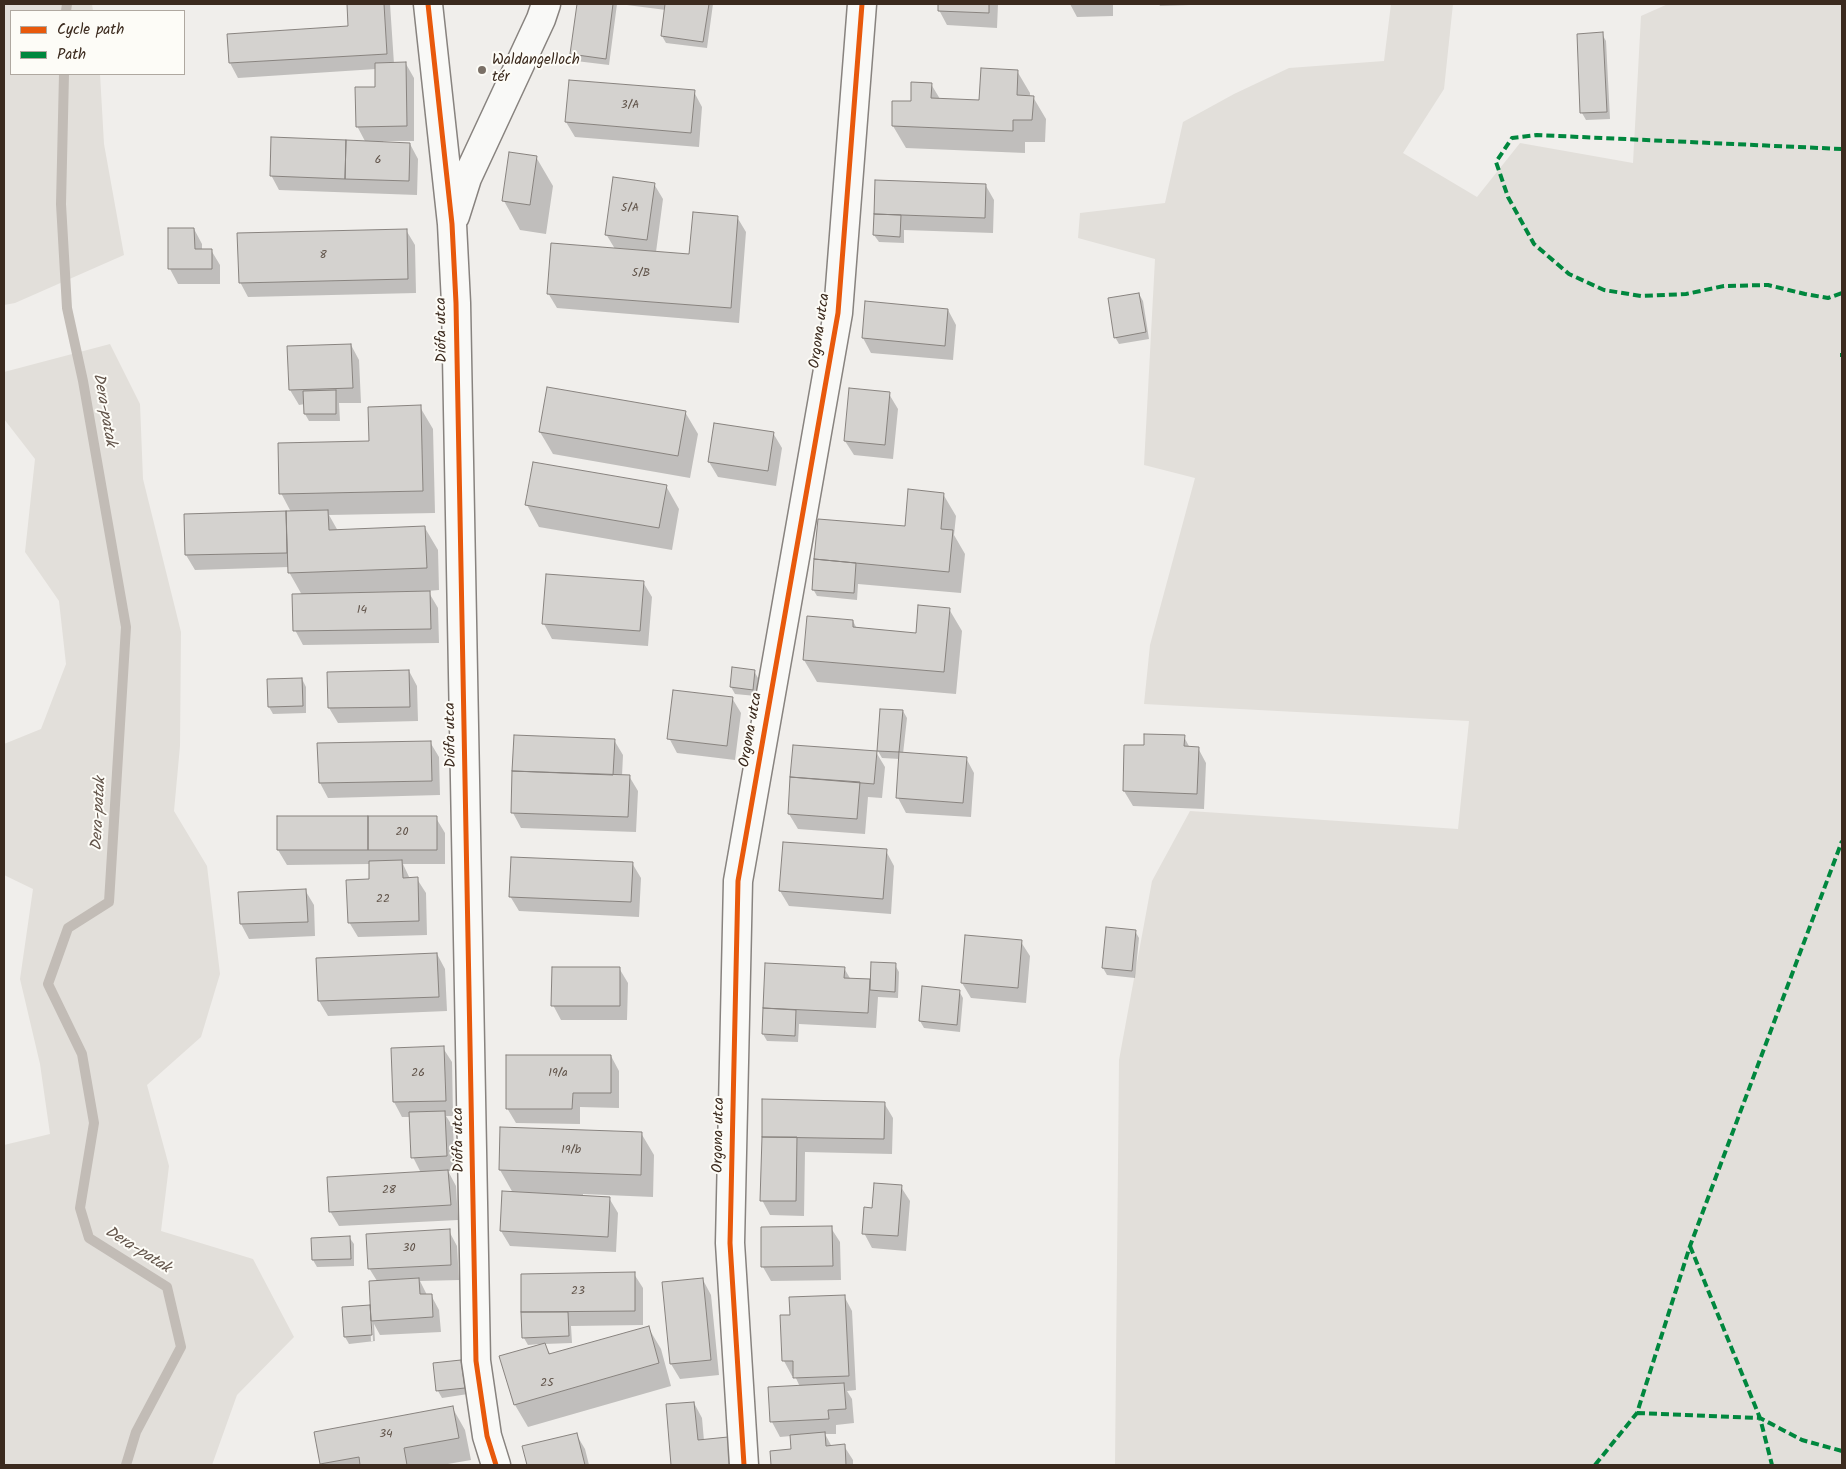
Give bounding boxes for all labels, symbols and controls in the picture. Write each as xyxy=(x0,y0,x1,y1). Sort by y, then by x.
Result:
legend xyxy=(10,10,185,75)
text: Cycle path xyxy=(57,18,124,42)
text: Path xyxy=(57,43,86,67)
place label: Waldangelloch tér xyxy=(492,52,580,87)
marker: Waldangelloch tér xyxy=(476,64,488,76)
house number: 3/A xyxy=(621,99,639,113)
house number: 6 xyxy=(375,154,381,168)
house number: 5/A xyxy=(621,202,639,216)
house number: 8 xyxy=(319,249,327,263)
house number: 5/B xyxy=(632,267,650,281)
street label: Orgona utca xyxy=(807,292,835,370)
street label: Diófa utca xyxy=(433,297,453,363)
water label: Dera-patak xyxy=(87,372,119,448)
house number: 14 xyxy=(357,604,367,618)
street label: Orgona utca xyxy=(737,691,767,769)
street label: Diófa utca xyxy=(442,702,462,768)
water label: Dera-patak xyxy=(88,777,112,851)
house number: 20 xyxy=(396,826,408,840)
house number: 22 xyxy=(376,893,390,907)
house number: 26 xyxy=(411,1067,425,1081)
house number: 19/a xyxy=(548,1067,568,1081)
street label: Orgona utca xyxy=(710,1097,730,1173)
street label: Diófa utca xyxy=(450,1107,470,1173)
house number: 19/b xyxy=(561,1144,581,1158)
house number: 28 xyxy=(382,1184,396,1198)
water label: Dera-patak xyxy=(101,1223,173,1279)
house number: 30 xyxy=(403,1242,415,1256)
house number: 23 xyxy=(571,1285,585,1299)
house number: 25 xyxy=(540,1377,554,1391)
house number: 34 xyxy=(379,1428,393,1442)

